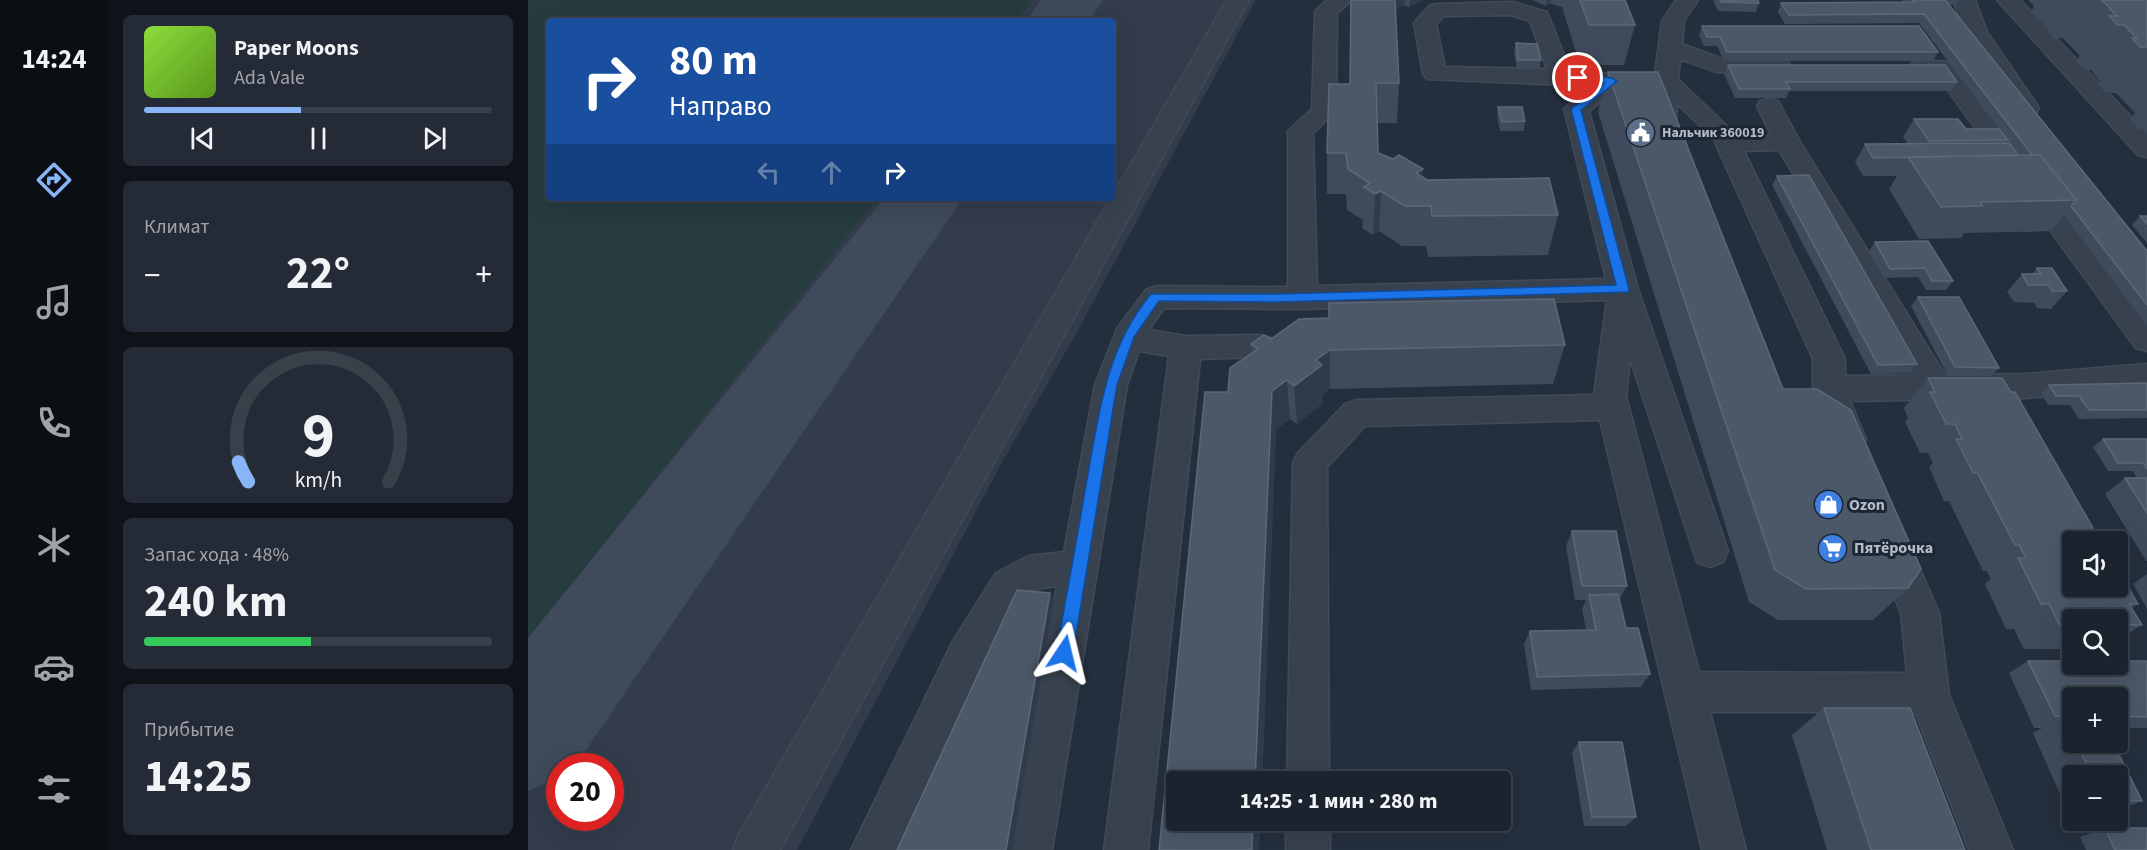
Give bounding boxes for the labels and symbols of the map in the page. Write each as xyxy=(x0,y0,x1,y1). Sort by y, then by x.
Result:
pin xyxy=(1552,52,1603,103)
public building icon: Нальчик 360019 xyxy=(1625,117,1657,149)
place label: Нальчик 360019 xyxy=(1662,123,1764,143)
shop icon: Ozon xyxy=(1812,489,1844,521)
place label: Ozon xyxy=(1849,494,1885,516)
supermarket icon: Пятёрочка xyxy=(1817,532,1849,564)
place label: Пятёрочка xyxy=(1854,537,1933,559)
position arrow xyxy=(1032,621,1096,685)
speed limit sign: 20 xyxy=(546,753,624,831)

